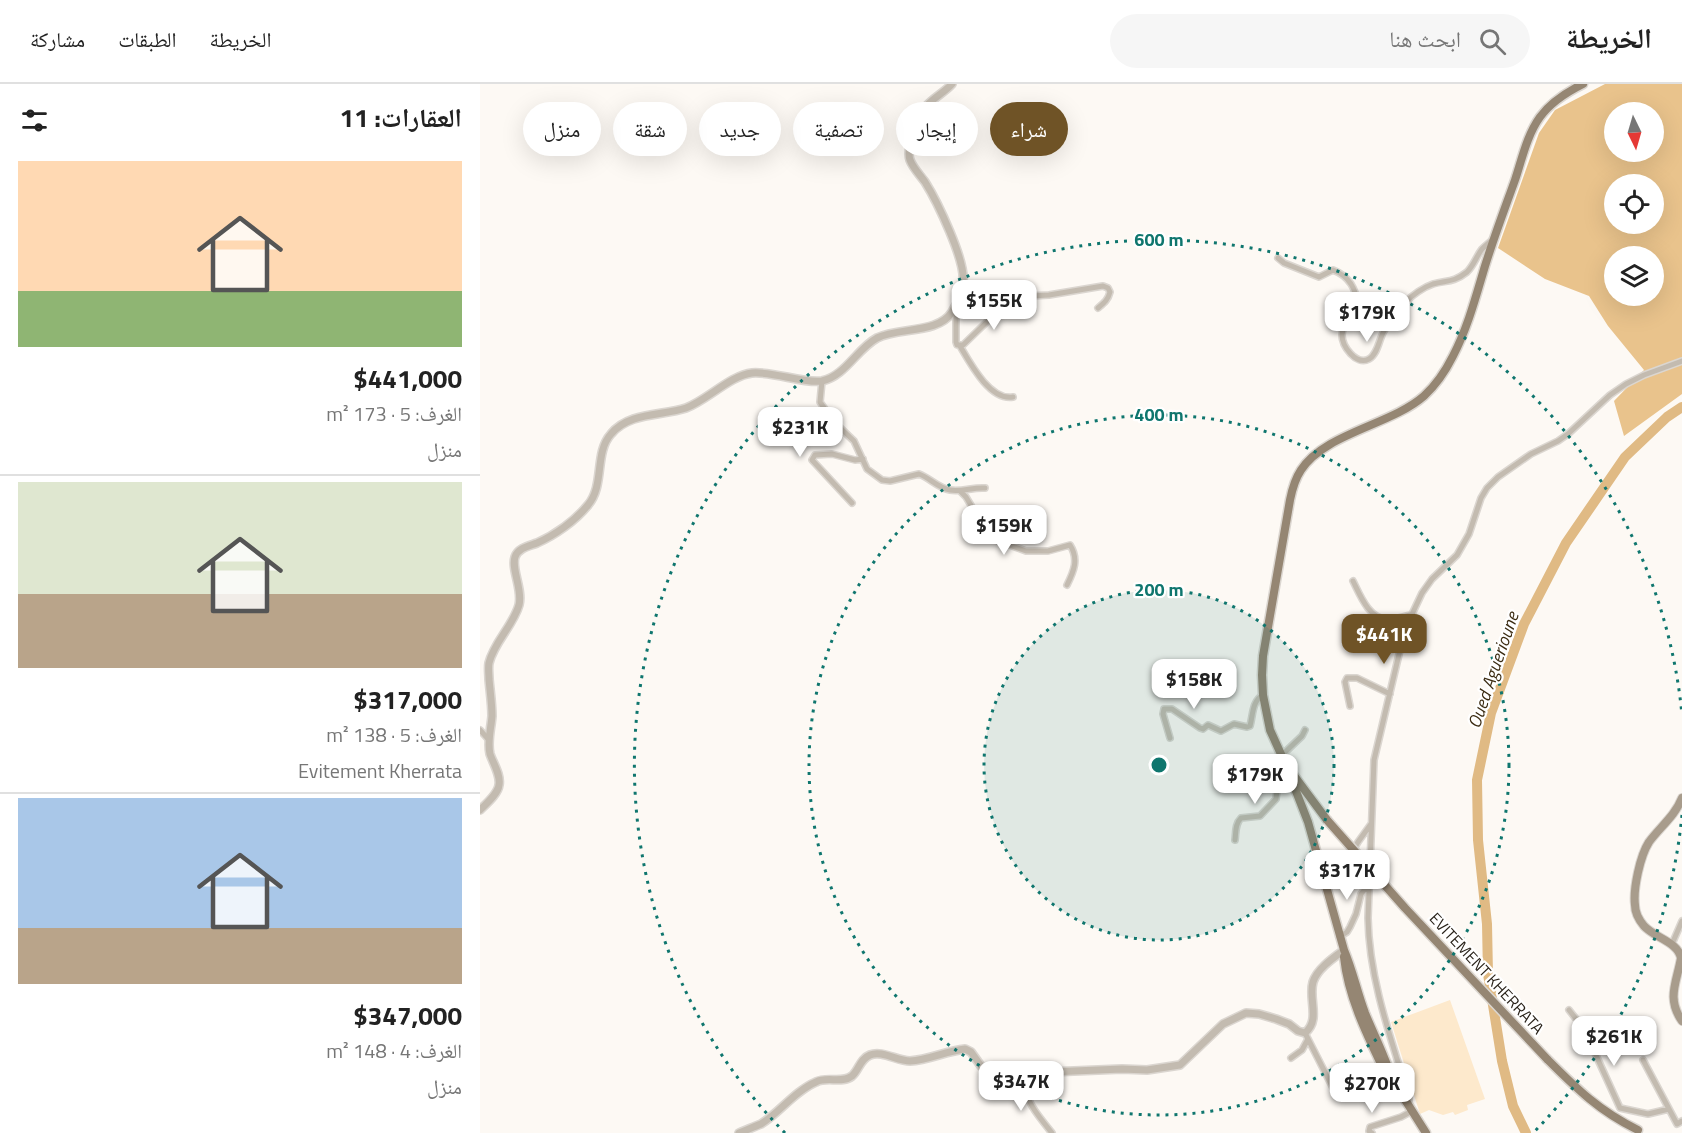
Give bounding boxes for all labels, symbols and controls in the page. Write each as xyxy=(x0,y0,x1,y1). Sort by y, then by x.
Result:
search box xyxy=(1110,14,1530,68)
text: الخريطة xyxy=(1566,16,1652,59)
text: ابحث هنا xyxy=(1389,22,1461,56)
text: مشاركة xyxy=(30,23,85,55)
text: الطبقات xyxy=(118,23,177,55)
text: الخريطة xyxy=(210,23,271,55)
icon: search xyxy=(1476,25,1509,58)
text: العقارات: 11 xyxy=(339,98,462,137)
chip: منزل xyxy=(523,102,601,156)
chip: شقة xyxy=(613,102,687,156)
chip: جديد xyxy=(699,102,781,156)
chip: تصفية xyxy=(793,102,884,156)
chip: إيجار xyxy=(896,102,978,156)
chip: شراء xyxy=(990,102,1068,156)
north arrow xyxy=(1604,102,1664,162)
map controls xyxy=(1604,102,1664,306)
icon: filters xyxy=(18,104,51,137)
button: locate xyxy=(1604,174,1664,234)
icon: home xyxy=(186,200,294,308)
text: 600 m xyxy=(1134,226,1184,253)
button: layers xyxy=(1604,246,1664,306)
pin: $155K xyxy=(952,280,1036,331)
text: $155K xyxy=(966,284,1022,315)
pin: $179K xyxy=(1325,292,1409,343)
text: $179K xyxy=(1339,296,1395,327)
text: $441,000 xyxy=(353,359,462,398)
text: الغرف: 5 · 173 m² xyxy=(326,398,462,429)
text: 400 m xyxy=(1134,401,1184,428)
pin: $231K xyxy=(758,407,842,458)
text: $231K xyxy=(772,411,828,442)
text: منزل xyxy=(427,434,462,465)
pin: $159K xyxy=(962,505,1046,556)
text: $159K xyxy=(976,509,1032,540)
icon: home xyxy=(186,521,294,629)
text: 200 m xyxy=(1134,576,1184,603)
water label: Oued Aguerioune xyxy=(1460,607,1526,732)
pin: $441K xyxy=(1342,614,1426,665)
text: $441K xyxy=(1356,618,1412,649)
pin: $158K xyxy=(1152,659,1236,710)
text: $158K xyxy=(1166,663,1222,694)
text: $317,000 xyxy=(353,680,462,719)
text: الغرف: 5 · 138 m² xyxy=(326,719,462,750)
pin: $179K xyxy=(1213,754,1297,805)
text: Evitement Kherrata xyxy=(298,755,462,786)
centre of rings xyxy=(1149,755,1169,775)
text: $179K xyxy=(1227,758,1283,789)
icon: home xyxy=(186,837,294,945)
pin: $317K xyxy=(1305,850,1389,901)
text: $317K xyxy=(1319,854,1375,885)
street label: EVITEMENT KHERRATA xyxy=(1424,907,1550,1040)
text: $347,000 xyxy=(353,996,462,1035)
pin: $261K xyxy=(1572,1016,1656,1067)
text: $261K xyxy=(1586,1020,1642,1051)
text: الغرف: 4 · 148 m² xyxy=(326,1035,462,1066)
pin: $347K xyxy=(979,1061,1063,1112)
pin: $270K xyxy=(1330,1063,1414,1114)
text: $347K xyxy=(993,1065,1049,1096)
text: $270K xyxy=(1344,1067,1400,1098)
text: منزل xyxy=(427,1071,462,1102)

